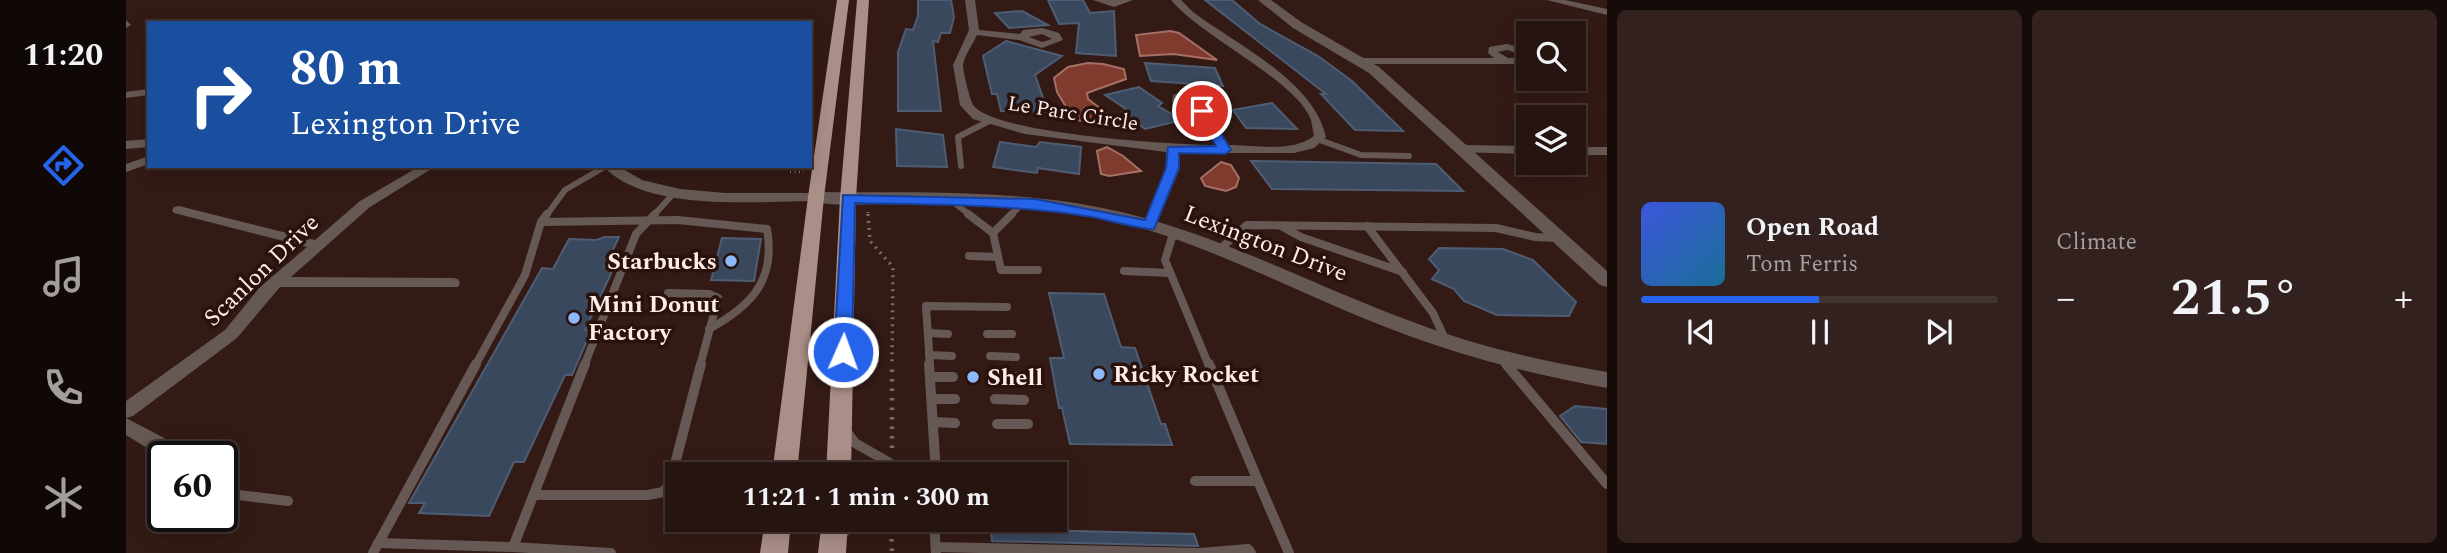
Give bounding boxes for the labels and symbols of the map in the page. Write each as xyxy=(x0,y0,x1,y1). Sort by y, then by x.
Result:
pin xyxy=(1172,81,1232,141)
street label: Le Parc Circle xyxy=(1005,88,1141,140)
street label: Lexington Drive xyxy=(1178,196,1353,292)
street label: Scanlon Drive xyxy=(196,206,328,335)
place label: Starbucks xyxy=(607,244,717,280)
marker: Starbucks xyxy=(723,253,739,269)
place label: Mini Donut Factory xyxy=(588,287,719,351)
marker: Mini Donut Factory xyxy=(566,310,582,326)
position arrow xyxy=(806,315,880,389)
place label: Ricky Rocket xyxy=(1113,357,1259,393)
place label: Shell xyxy=(987,360,1043,396)
marker: Ricky Rocket xyxy=(1091,366,1107,382)
marker: Shell xyxy=(965,369,981,385)
speed limit sign: 60 xyxy=(147,441,238,532)

